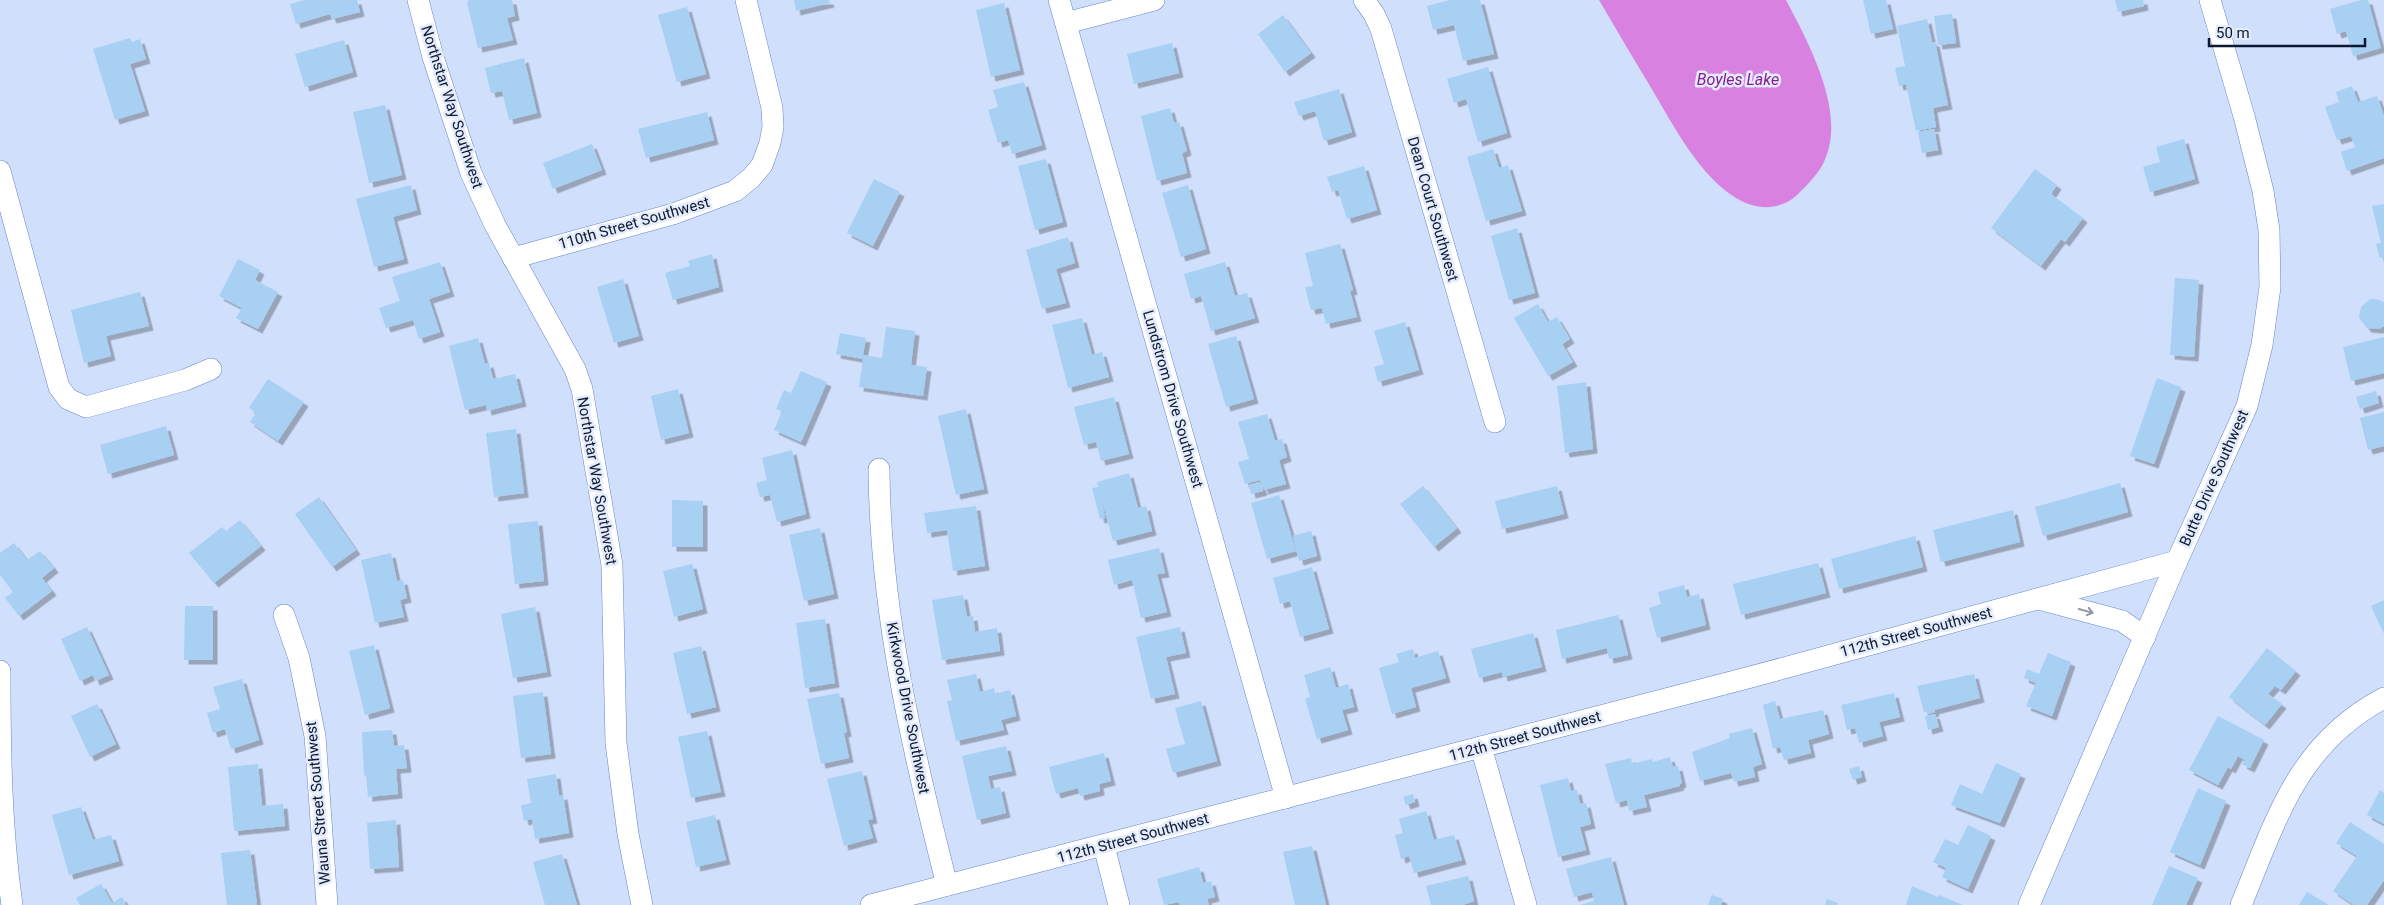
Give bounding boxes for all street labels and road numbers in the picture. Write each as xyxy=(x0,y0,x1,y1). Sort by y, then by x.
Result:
street label: Northstar Way Southwest xyxy=(417,23,487,191)
street label: Dean Court Southwest xyxy=(1404,135,1462,283)
street label: 110th Street Southwest xyxy=(556,193,712,253)
street label: Lundstrom Drive Southwest xyxy=(1139,308,1207,490)
street label: Northstar Way Southwest xyxy=(573,396,621,566)
street label: Butte Drive Southwest xyxy=(2176,407,2252,549)
street label: 112th Street Southwest xyxy=(1838,603,1994,661)
street label: Kirkwood Drive Southwest xyxy=(883,621,934,795)
street label: 112th Street Southwest xyxy=(1447,707,1603,765)
street label: Wauna Street Southwest xyxy=(302,721,334,885)
street label: 112th Street Southwest xyxy=(1055,809,1211,867)

